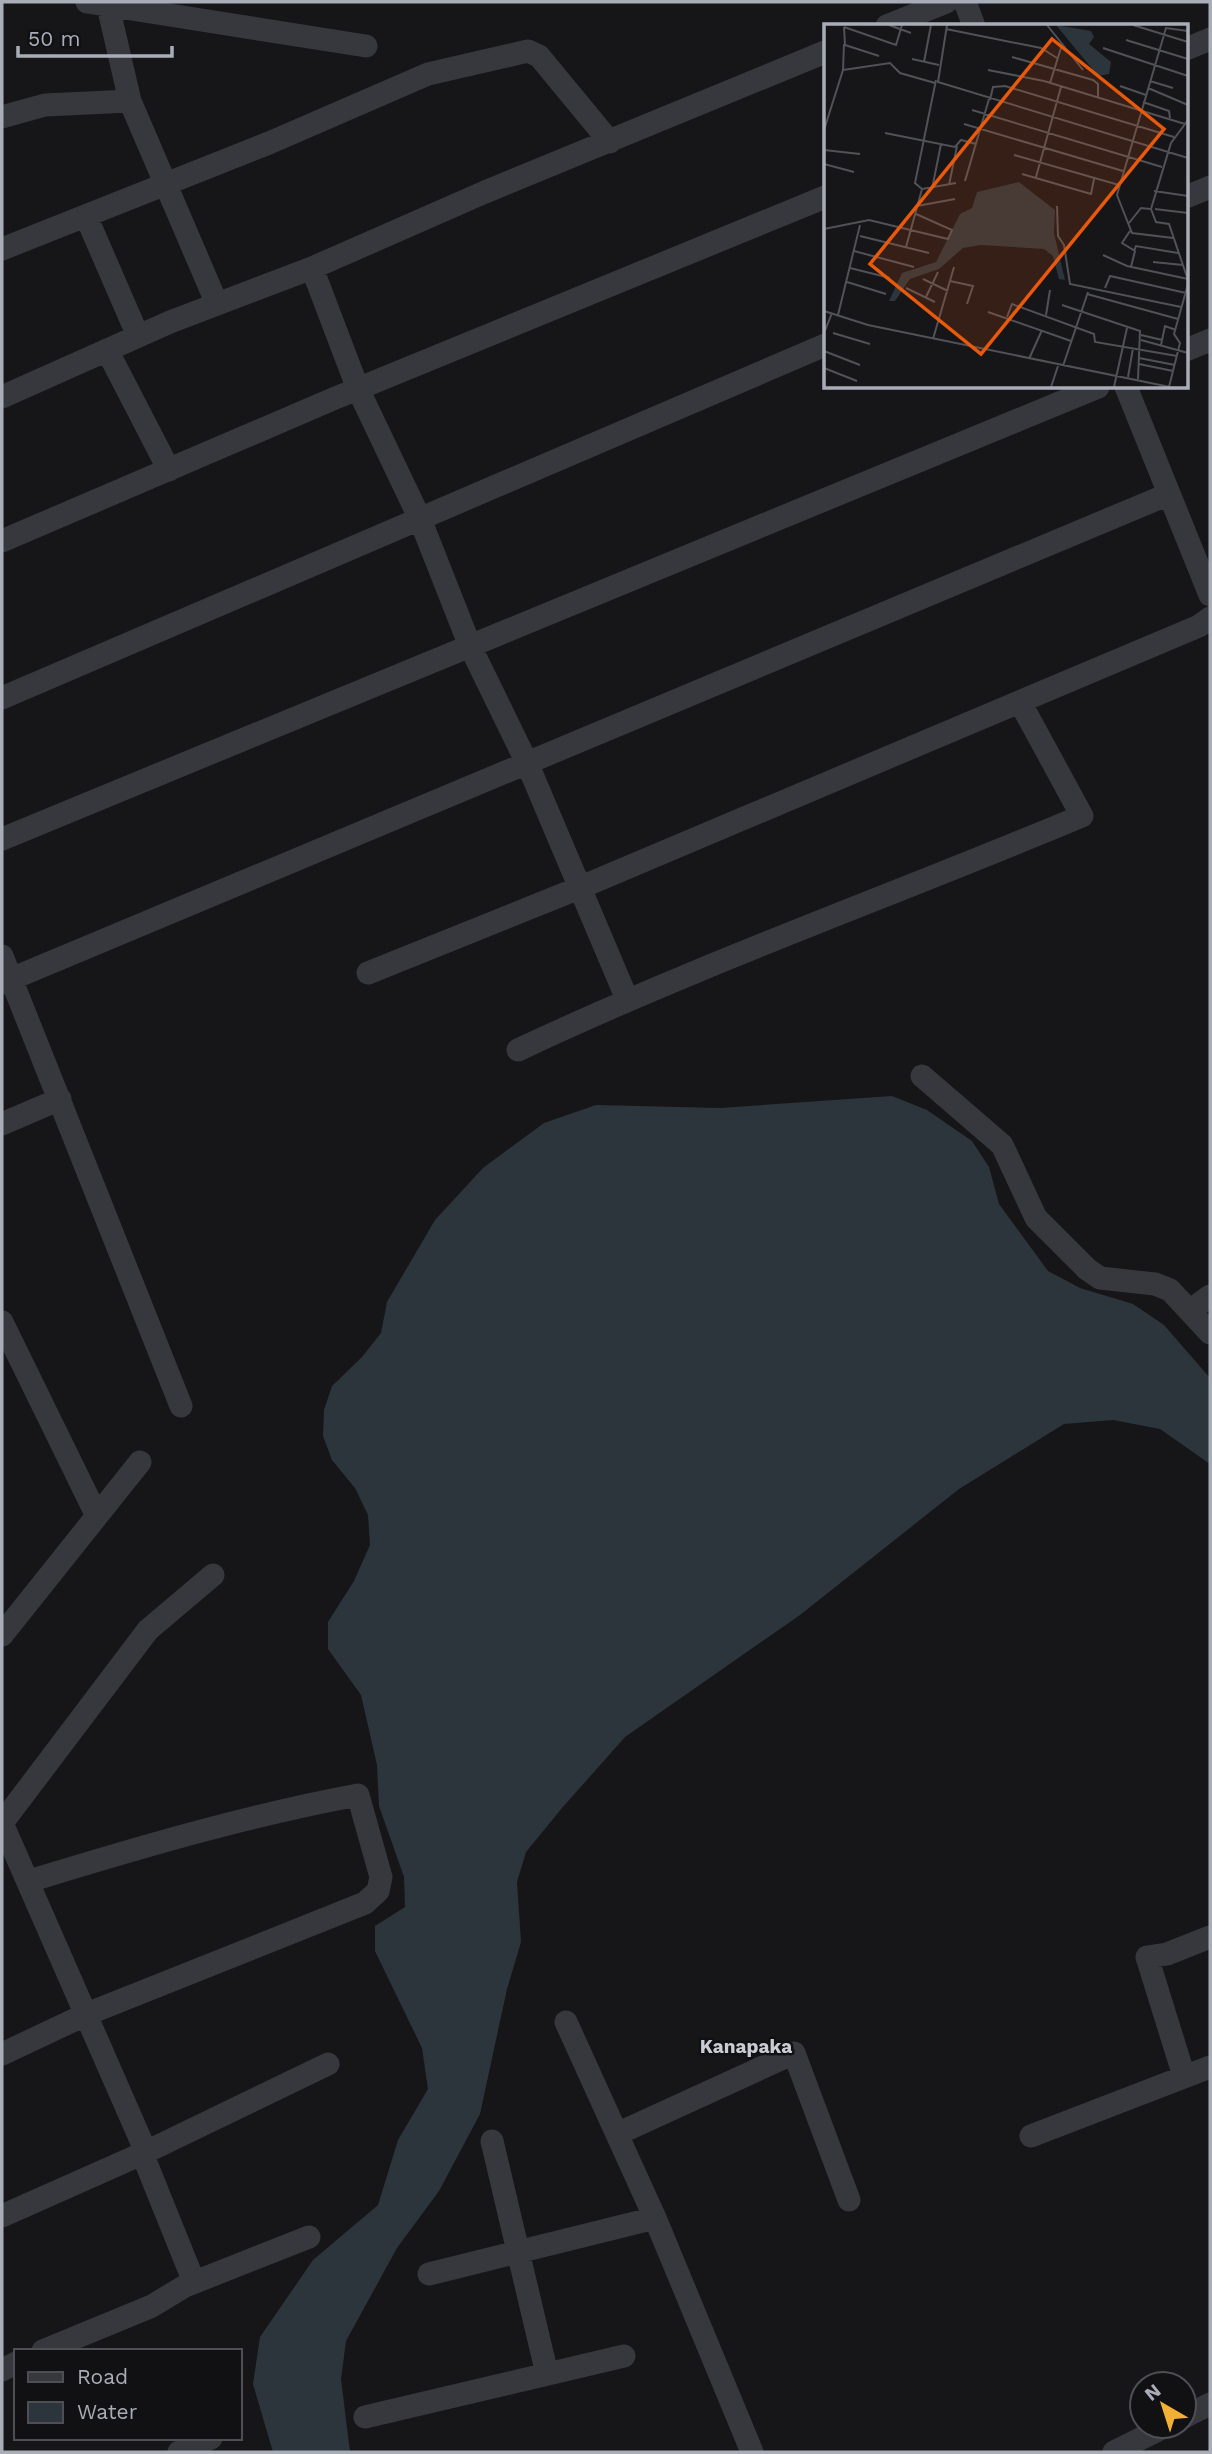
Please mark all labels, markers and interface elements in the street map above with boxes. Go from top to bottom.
scale bar [18,14,172,58]
inset map [824,24,1188,388]
text: 50 m [28,26,80,51]
district label: Kanapaka [700,2035,792,2058]
legend [14,2349,242,2440]
text: Road [77,2364,128,2389]
north arrow [1128,2370,1198,2440]
text: N [1140,2379,1165,2406]
text: Water [77,2399,138,2424]

